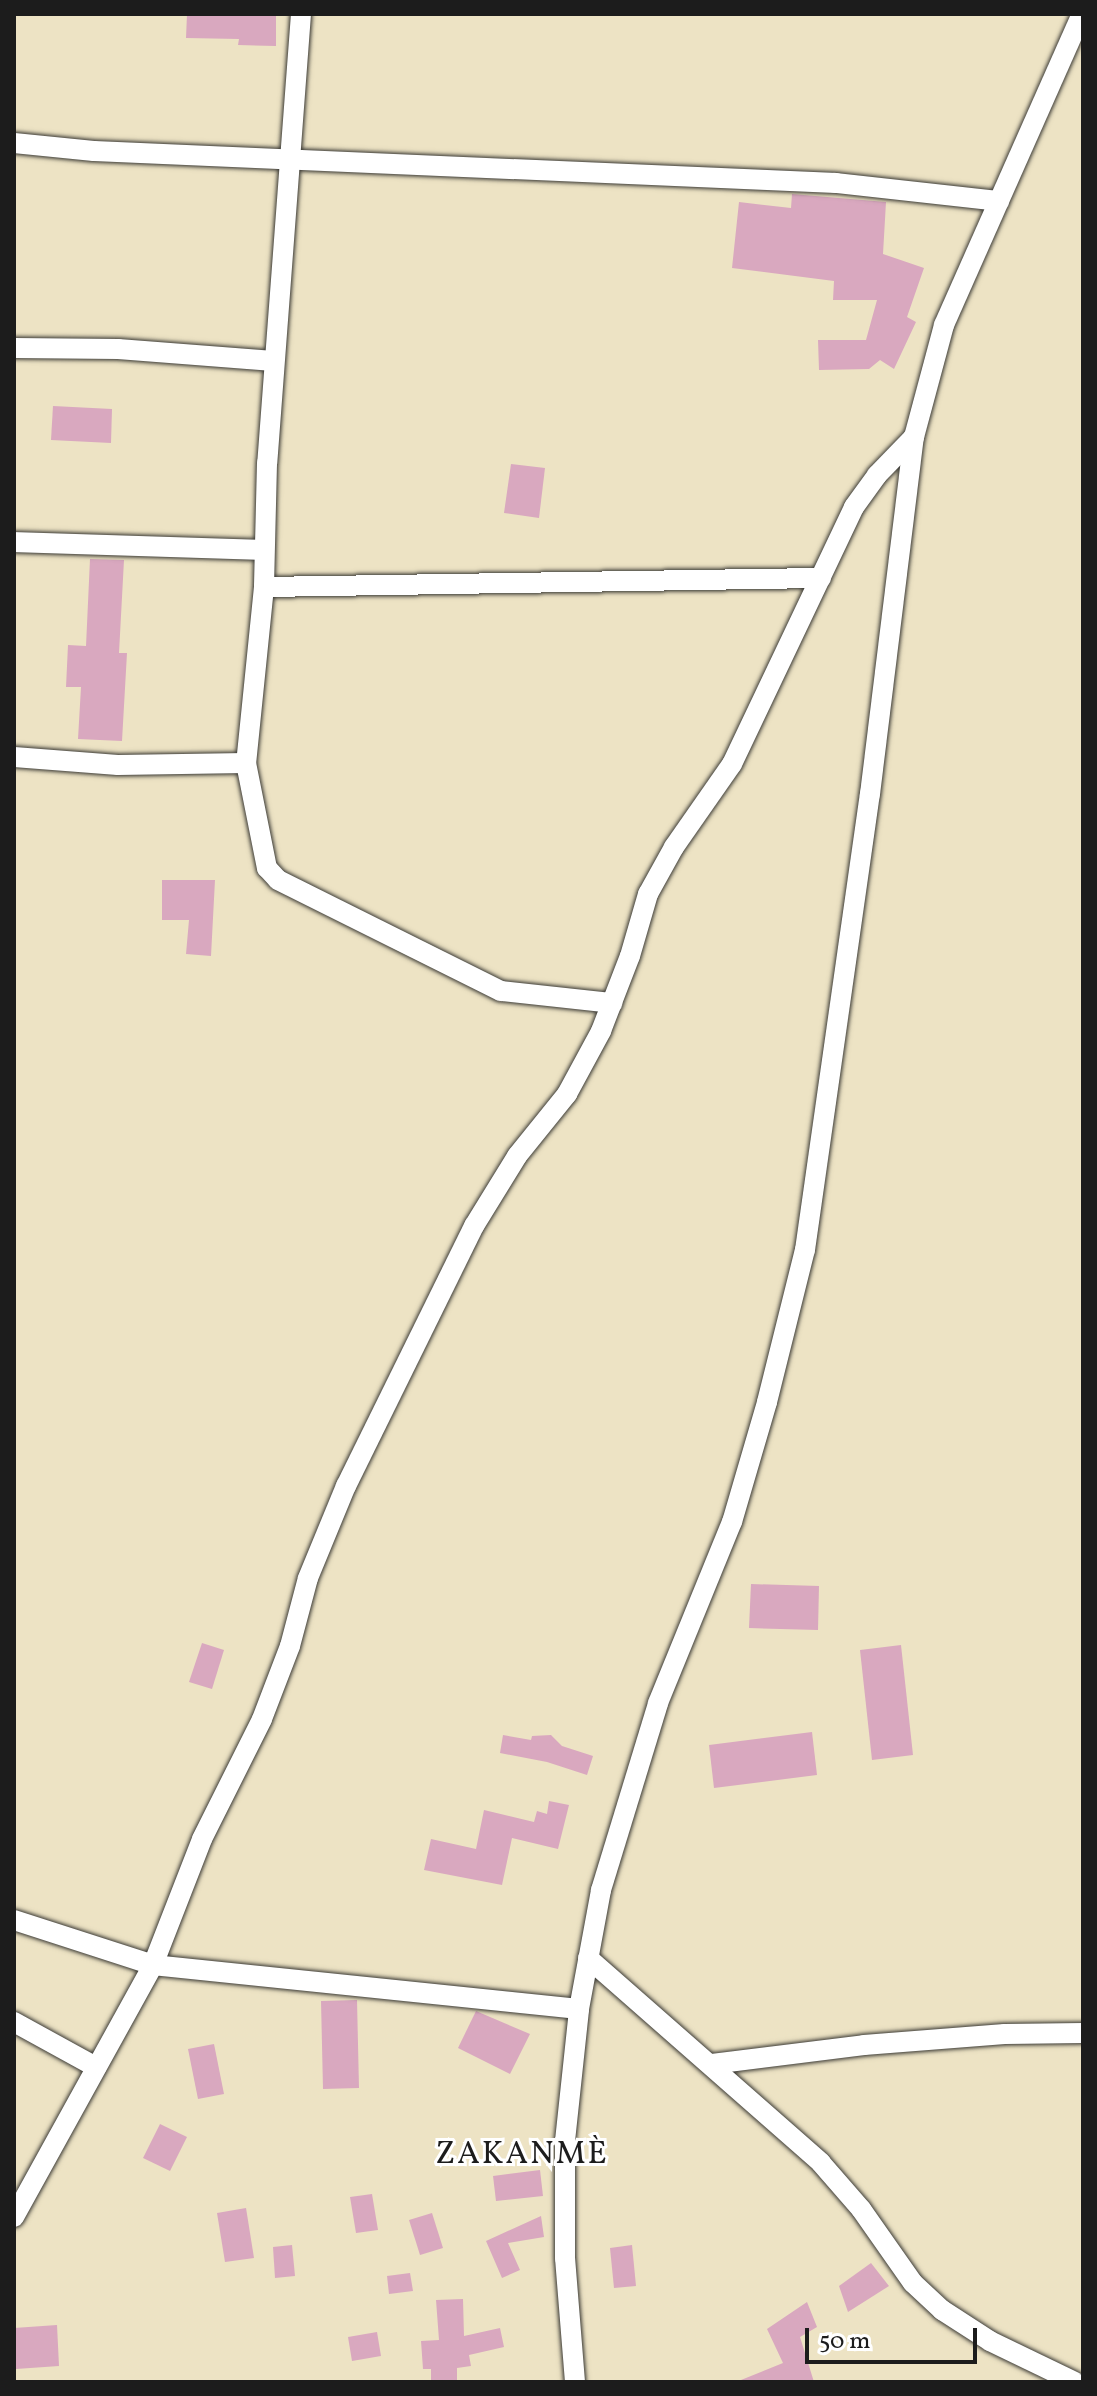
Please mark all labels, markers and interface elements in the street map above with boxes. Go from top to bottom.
district label: ZAKANMÈ [435,2136,609,2174]
scale bar [809,2312,981,2362]
text: 50 m [819,2325,871,2359]

